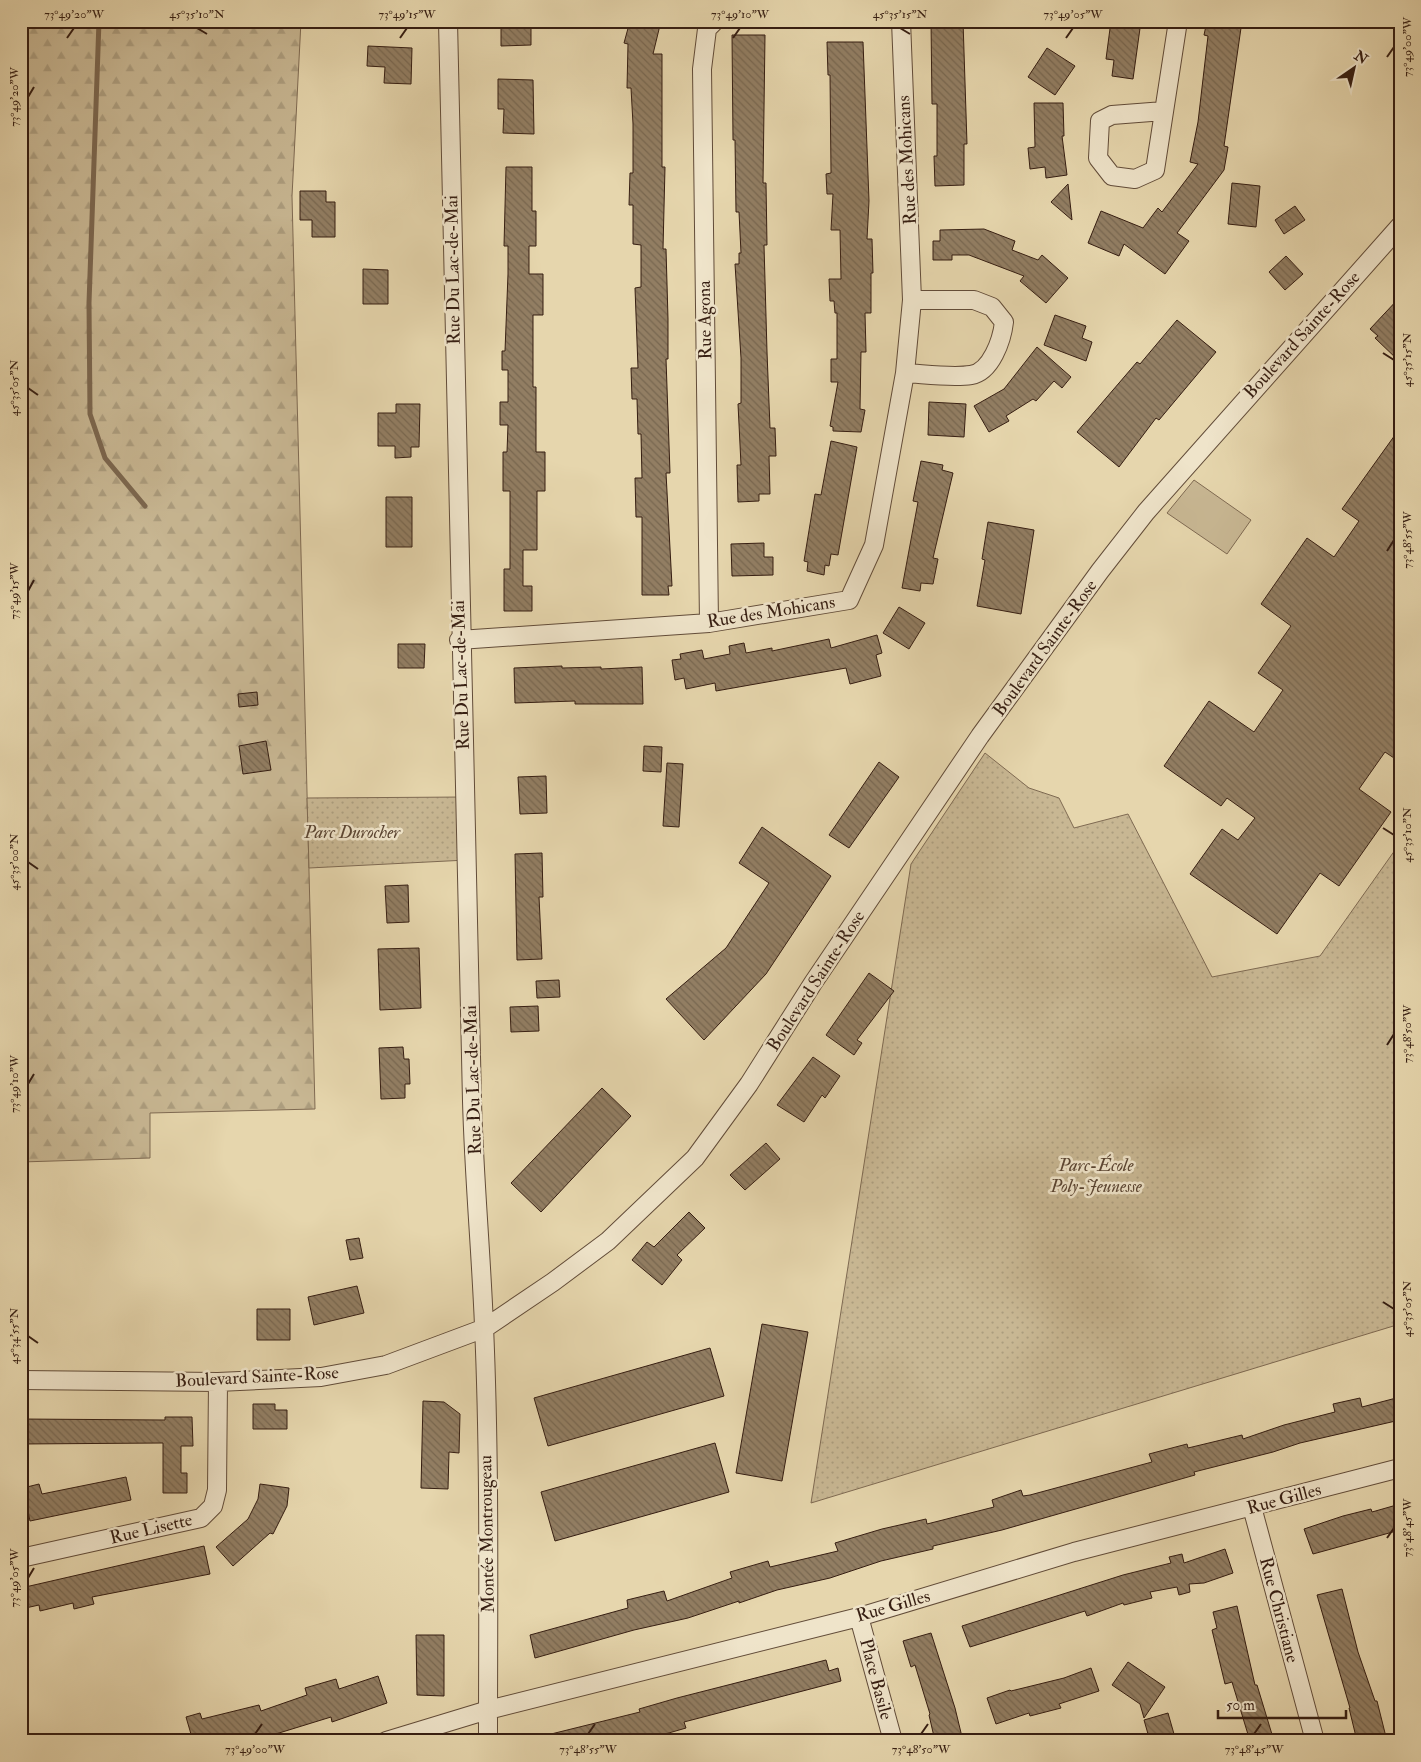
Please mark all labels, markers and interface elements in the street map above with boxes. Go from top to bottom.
text: 73°49'20"W [44,7,105,22]
text: 45°35'10"N [169,7,225,22]
text: 73°49'15"W [378,7,436,22]
text: 73°49'10"W [711,7,770,22]
text: 45°35'15"N [873,7,927,22]
text: 73°49'05"W [1044,7,1103,22]
text: 73°49'00"W [1400,16,1415,77]
north arrow [1328,42,1378,92]
text: N [1350,47,1371,68]
text: 73°49'20"W [7,66,22,127]
street label: Rue des Mohicans [892,95,922,225]
street label: Rue Du Lac-de-Mai [440,195,466,345]
street label: Boulevard Sainte-Rose [1239,266,1366,403]
street label: Rue Agona [693,280,717,360]
text: 45°35'15"N [1400,333,1415,387]
text: 45°35'05"N [7,360,22,416]
text: 73°48'55"W [1400,510,1415,569]
text: 73°49'15"W [7,562,22,620]
street label: Boulevard Sainte-Rose [988,575,1103,721]
street label: Rue des Mohicans [705,591,837,633]
street label: Rue Du Lac-de-Mai [447,599,475,750]
text: 45°35'10"N [1400,807,1415,863]
park label: Parc Durocher [303,821,401,844]
text: 45°35'00"N [7,833,22,891]
street label: Boulevard Sainte-Rose [762,906,870,1056]
street label: Rue Du Lac-de-Mai [459,1004,487,1155]
text: 73°48'50"W [1400,1004,1415,1063]
text: 73°49'10"W [7,1054,22,1113]
park label: Parc-École Poly-Jeunesse [1049,1154,1143,1198]
text: 45°35'05"N [1400,1281,1415,1337]
text: 45°34'55"N [7,1307,22,1364]
street label: Boulevard Sainte-Rose [175,1361,340,1393]
street label: Montée Montrougeau [474,1455,500,1613]
street label: Rue Gilles [1244,1478,1324,1520]
text: 73°48'45"W [1400,1498,1415,1557]
street label: Rue Lisette [107,1508,195,1550]
text: 73°49'05"W [7,1548,22,1607]
street label: Rue Christiane [1254,1555,1304,1666]
street label: Rue Gilles [853,1584,933,1628]
street label: Place Basile [854,1636,898,1723]
scale bar [1218,1687,1346,1719]
text: 50 m [1226,1696,1255,1715]
text: 73°49'00"W [225,1742,286,1757]
text: 73°48'55"W [559,1742,618,1757]
text: 73°48'50"W [892,1742,951,1757]
text: 73°48'45"W [1225,1742,1284,1757]

